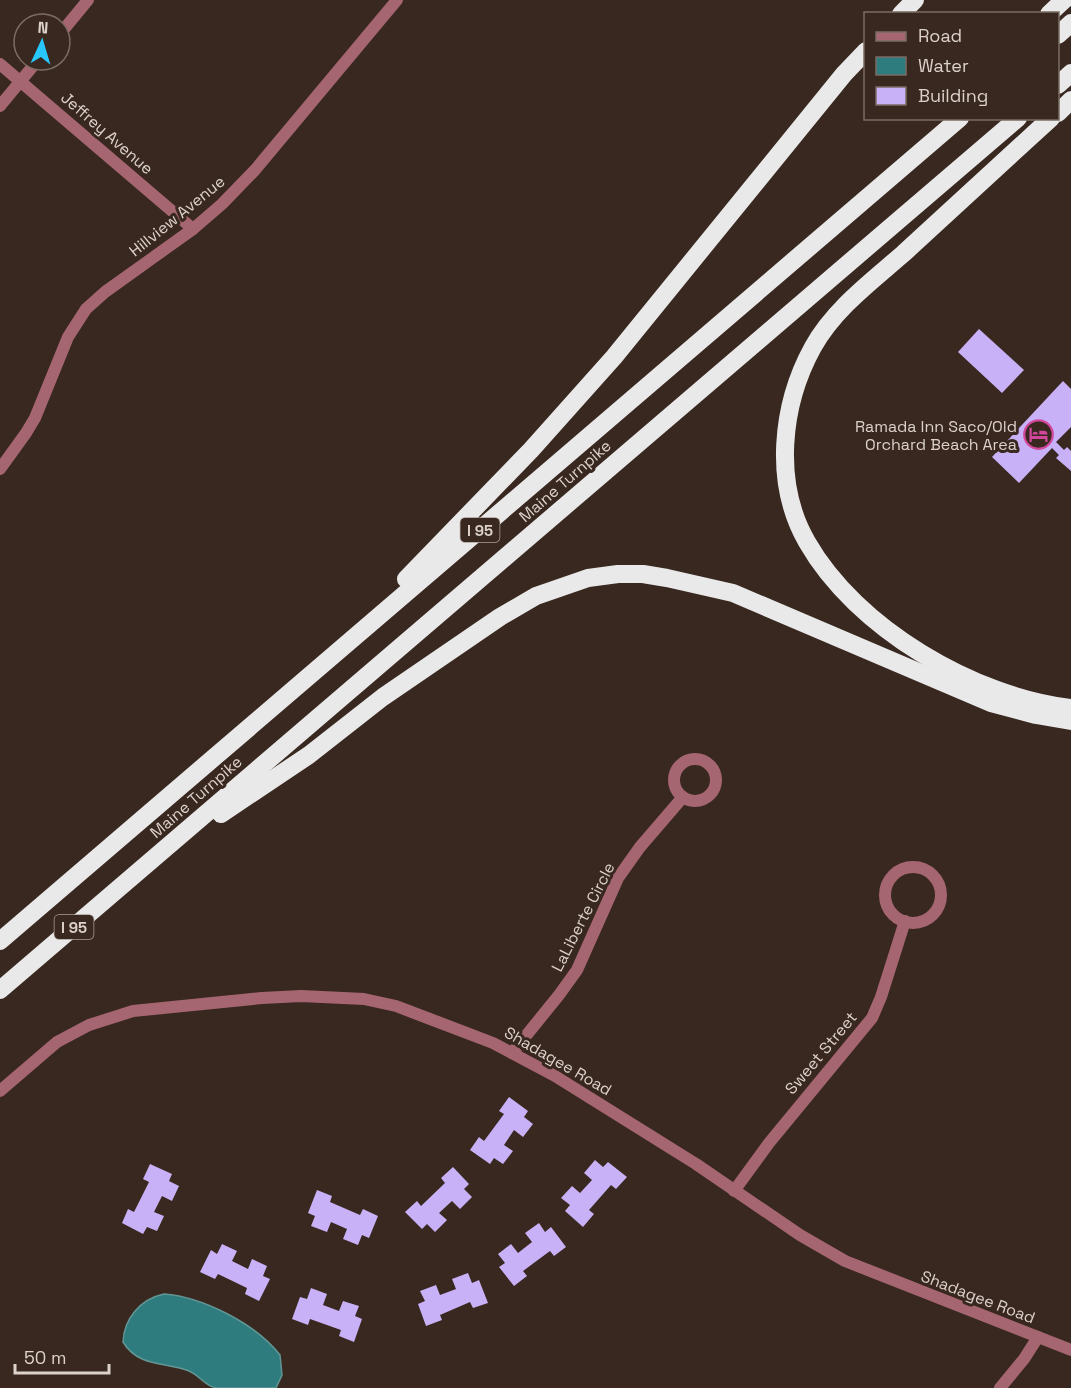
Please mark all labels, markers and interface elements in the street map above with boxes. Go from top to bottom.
north arrow [12,12,72,72]
legend [864,12,1059,120]
text: N [37,17,49,38]
text: Road [918,24,962,47]
text: Water [918,54,969,77]
text: Building [918,84,988,107]
street label: Jeffrey Avenue [56,87,158,179]
street label: Hillview Avenue [125,171,229,261]
place label: Ramada Inn Saco/Old Orchard Beach Area [855,416,1017,455]
hotel icon: Ramada Inn Saco/Old Orchard Beach Area [1022,419,1054,451]
street label: Maine Turnpike [514,435,616,527]
road number: I 95 [460,518,500,542]
street label: Maine Turnpike [145,751,247,843]
street label: LaLiberte Circle [546,859,620,975]
road number: I 95 [54,915,94,939]
street label: Sweet Street [780,1007,862,1099]
street label: Shadagee Road [501,1022,615,1100]
street label: Shadagee Road [918,1266,1038,1328]
scale bar [15,1337,110,1375]
text: 50 m [24,1346,66,1369]

